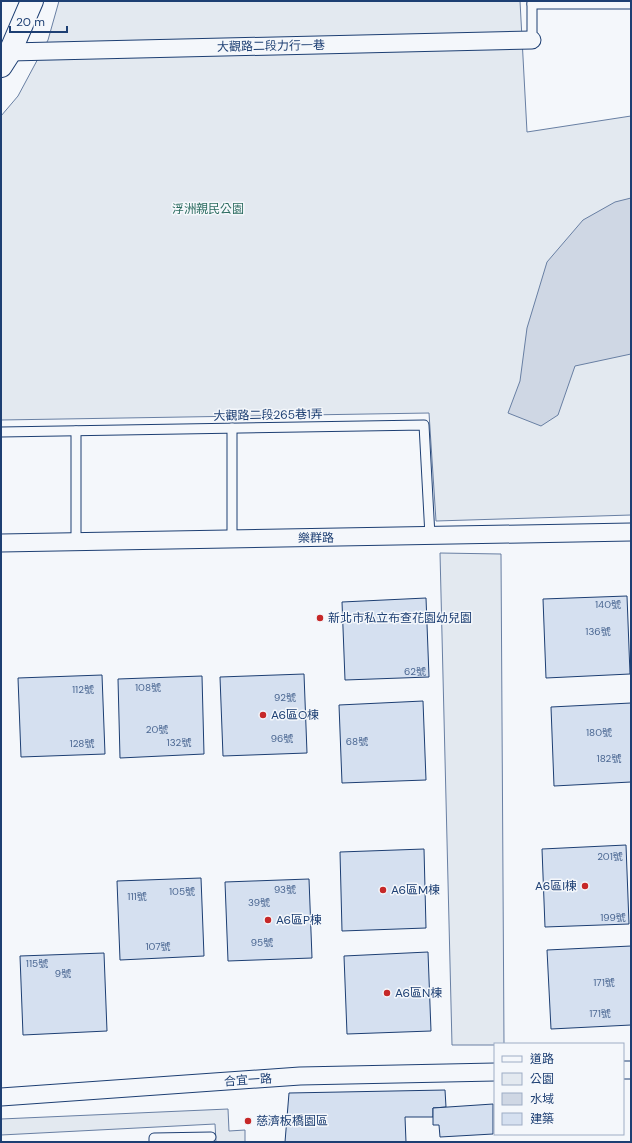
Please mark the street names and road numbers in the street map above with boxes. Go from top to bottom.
street label: 大觀路二段力行一巷 [217,37,325,55]
street label: 大觀路二段265巷1弄 [213,406,323,424]
street label: 樂群路 [298,530,334,546]
street label: 合宜一路 [223,1070,273,1090]

